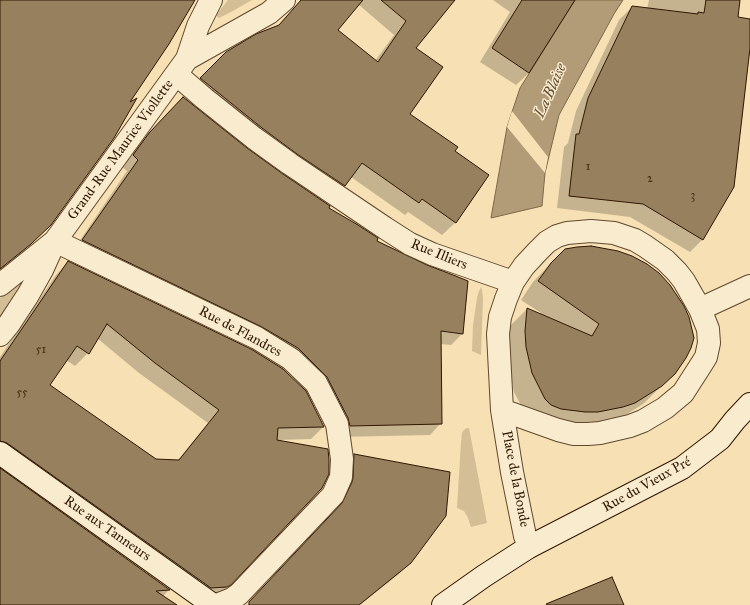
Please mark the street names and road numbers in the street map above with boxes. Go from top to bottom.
street label: Grand-Rue Maurice Viollette [65,77,177,223]
street label: Rue Illiers [408,236,470,274]
street label: Rue de Flandres [196,303,284,361]
street label: Place de la Bonde [497,429,533,529]
street label: Rue du Vieux Pré [600,454,694,516]
street label: Rue aux Tanneurs [60,493,154,565]

